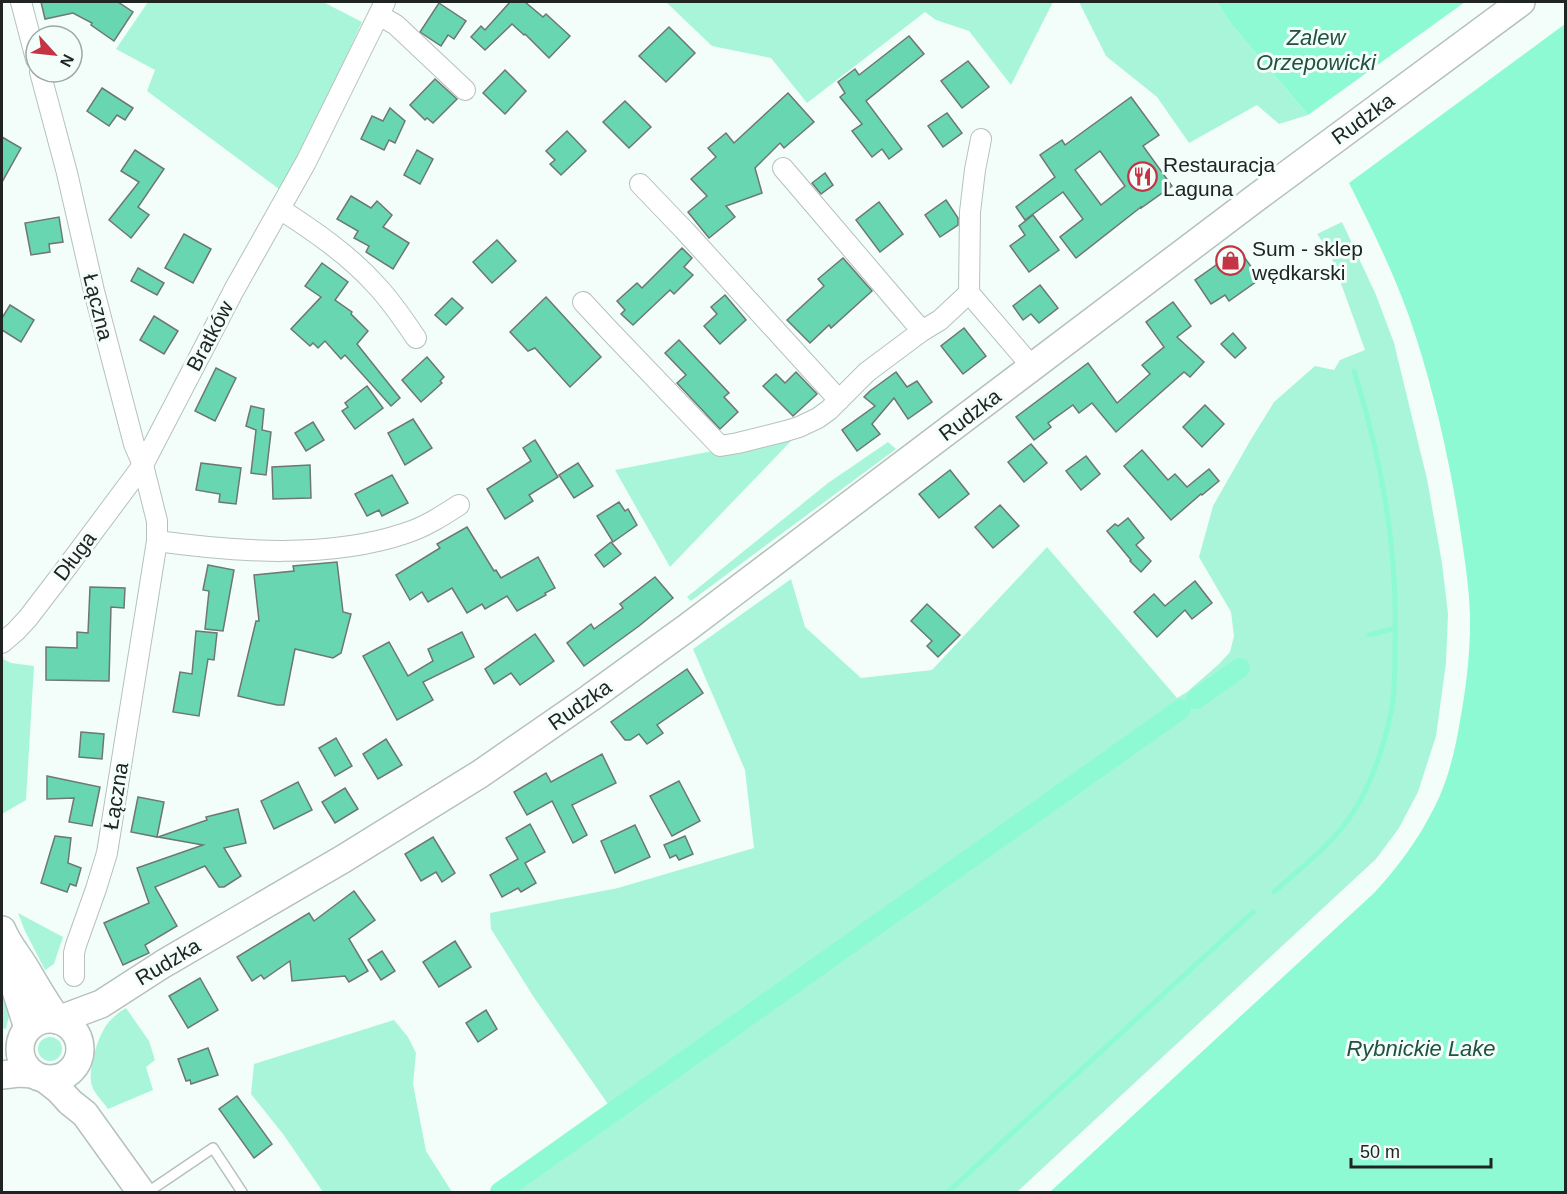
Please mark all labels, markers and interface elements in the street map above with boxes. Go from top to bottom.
north arrow [24,24,84,84]
water label: Zalew Orzepowicki [1256,25,1377,75]
text: N [57,52,77,70]
street label: Rudzka [1327,88,1399,149]
place label: Restauracja Laguna [1163,153,1275,200]
restaurant icon: Restauracja Laguna [1126,161,1158,193]
place label: Sum - sklep wędkarski [1251,237,1363,284]
shop icon: Sum - sklep wędkarski [1215,245,1247,277]
street label: Łączna [79,271,118,343]
street label: Bratków [182,296,238,375]
street label: Rudzka [934,384,1005,445]
street label: Długa [49,527,100,585]
street label: Rudzka [544,675,616,734]
street label: Łączna [99,760,132,831]
street label: Rudzka [131,933,204,990]
water label: Rybnickie Lake [1346,1036,1496,1061]
scale bar [1351,1131,1490,1169]
text: 50 m [1360,1142,1400,1162]

